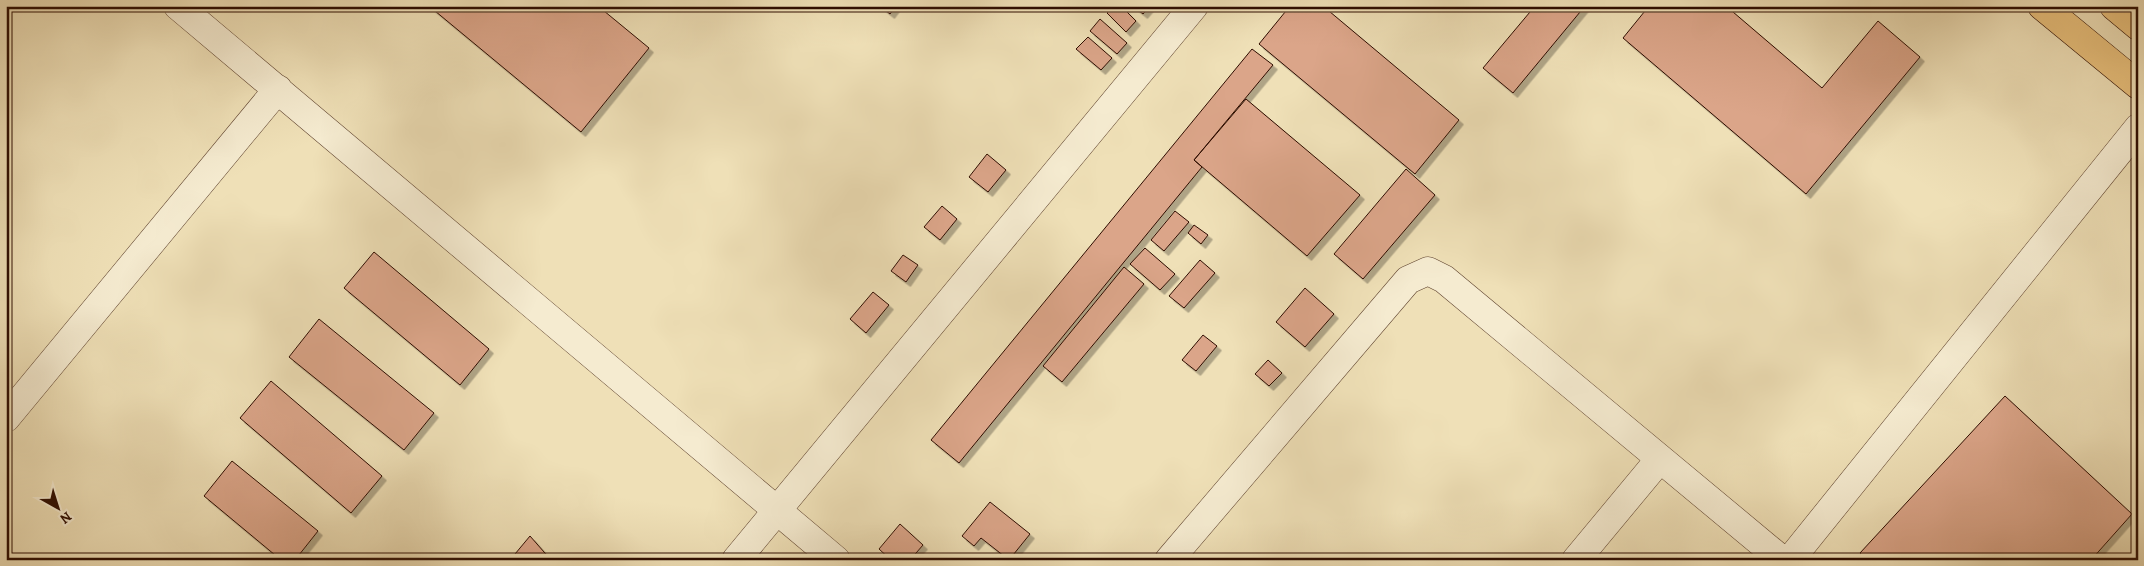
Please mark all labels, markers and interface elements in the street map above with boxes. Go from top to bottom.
north arrow [32,484,82,534]
text: N [56,507,76,528]

